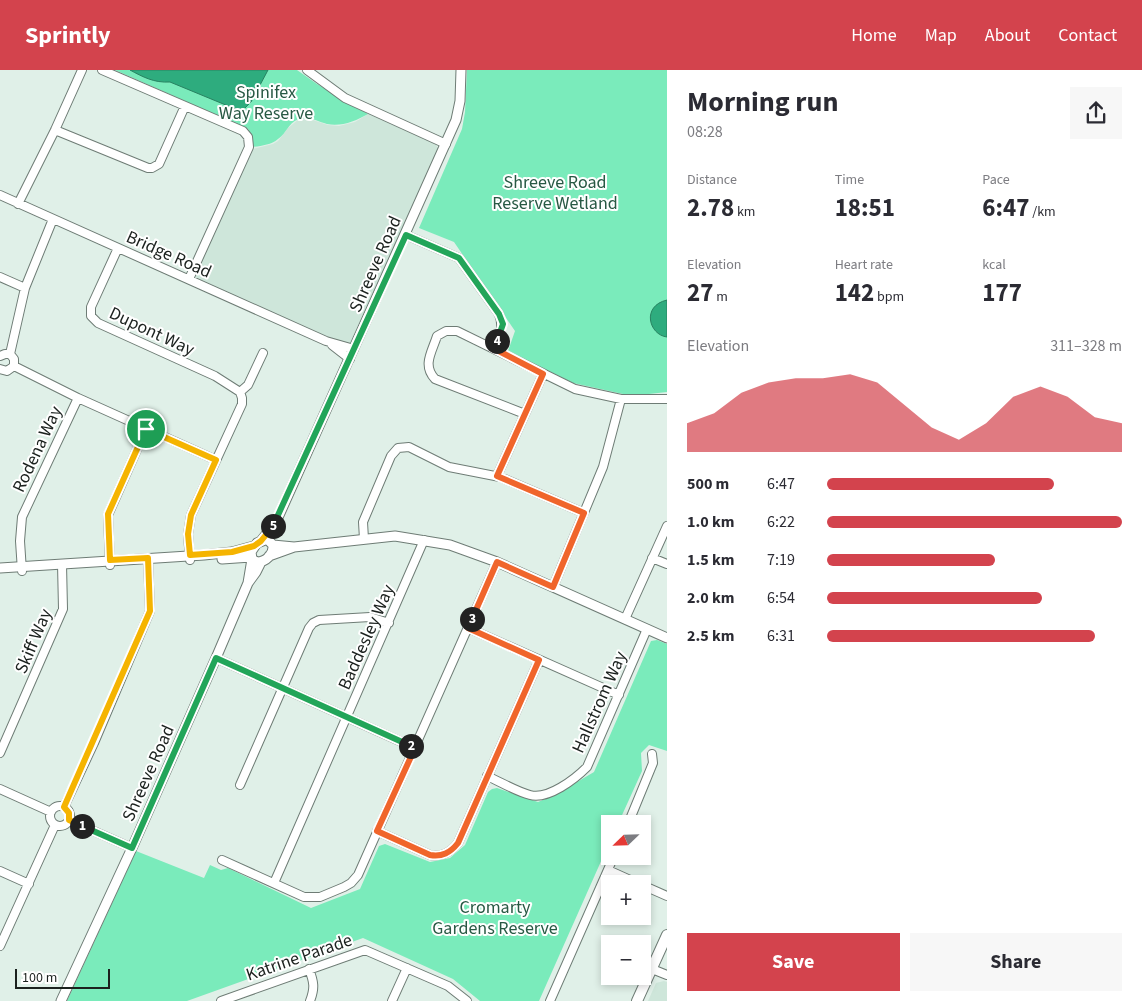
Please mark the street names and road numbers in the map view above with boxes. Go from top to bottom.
street label: Shreeve Road [343,212,408,316]
street label: Bridge Road [122,224,216,284]
street label: Dupont Way [105,301,199,362]
street label: Rodena Way [7,401,69,496]
street label: Baddesley Way [332,580,401,694]
street label: Skiff Way [9,604,59,678]
street label: Hallstrom Way [566,647,633,757]
street label: Shreeve Road [116,721,181,825]
street label: Katrine Parade [243,928,356,987]

